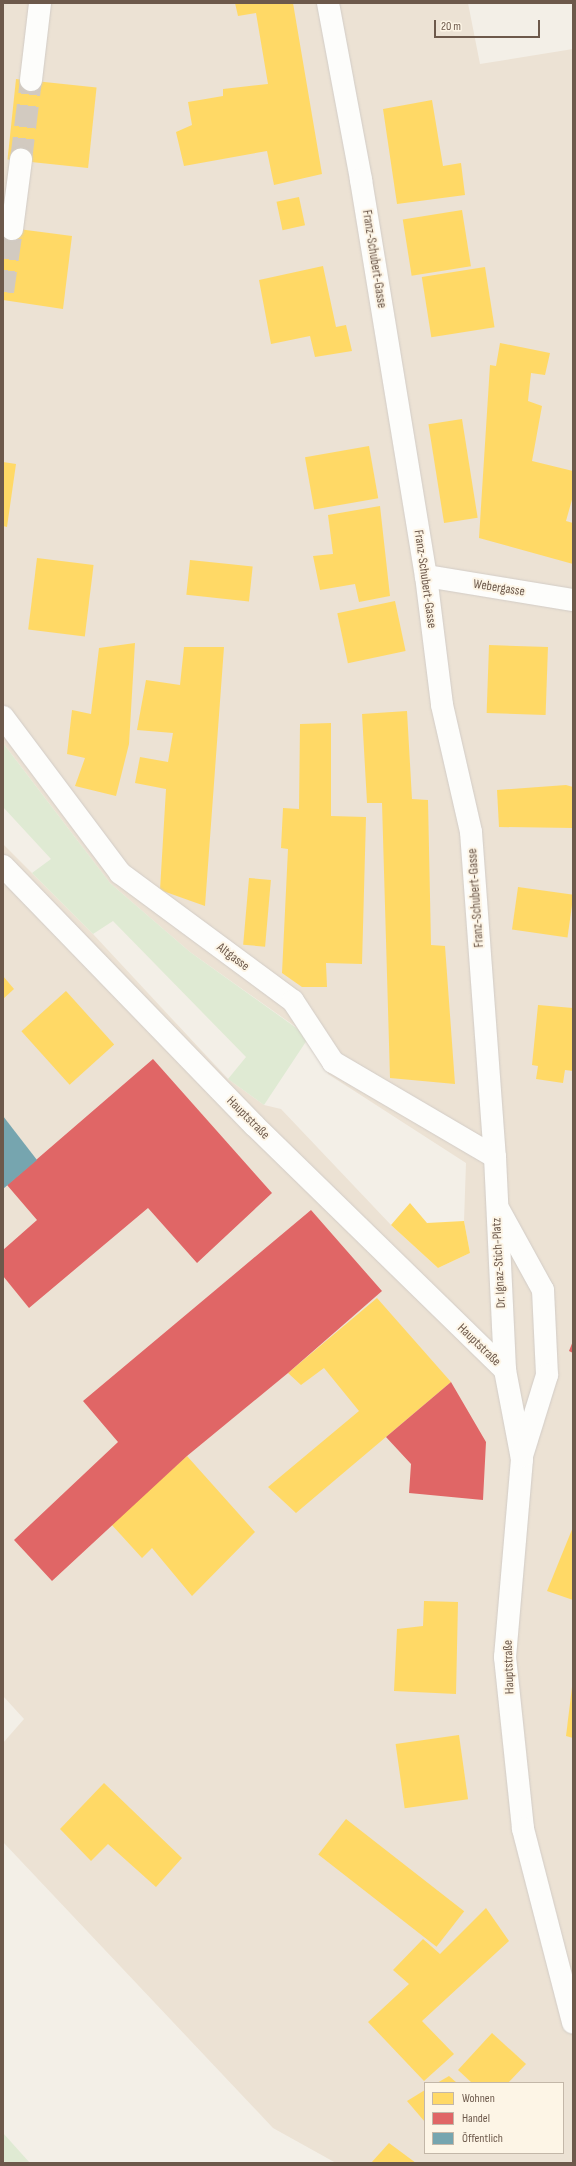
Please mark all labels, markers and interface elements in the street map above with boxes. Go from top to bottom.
scale bar [436,12,542,38]
text: 20 m [441,19,461,34]
street label: Franz-Schubert-Gasse [359,209,389,309]
street label: Franz-Schubert-Gasse [410,529,440,629]
street label: Webergasse [472,576,526,600]
street label: Franz-Schubert-Gasse [465,848,487,948]
street label: Altgasse [214,940,252,974]
street label: Hauptstraße [223,1093,273,1143]
street label: Dr. Ignaz-Stich-Platz [489,1217,509,1309]
street label: Hauptstraße [454,1321,504,1369]
street label: Hauptstraße [500,1640,518,1694]
legend [424,2082,564,2154]
text: Wohnen [462,2091,495,2106]
text: Handel [462,2111,490,2126]
text: Öffentlich [462,2131,503,2146]

